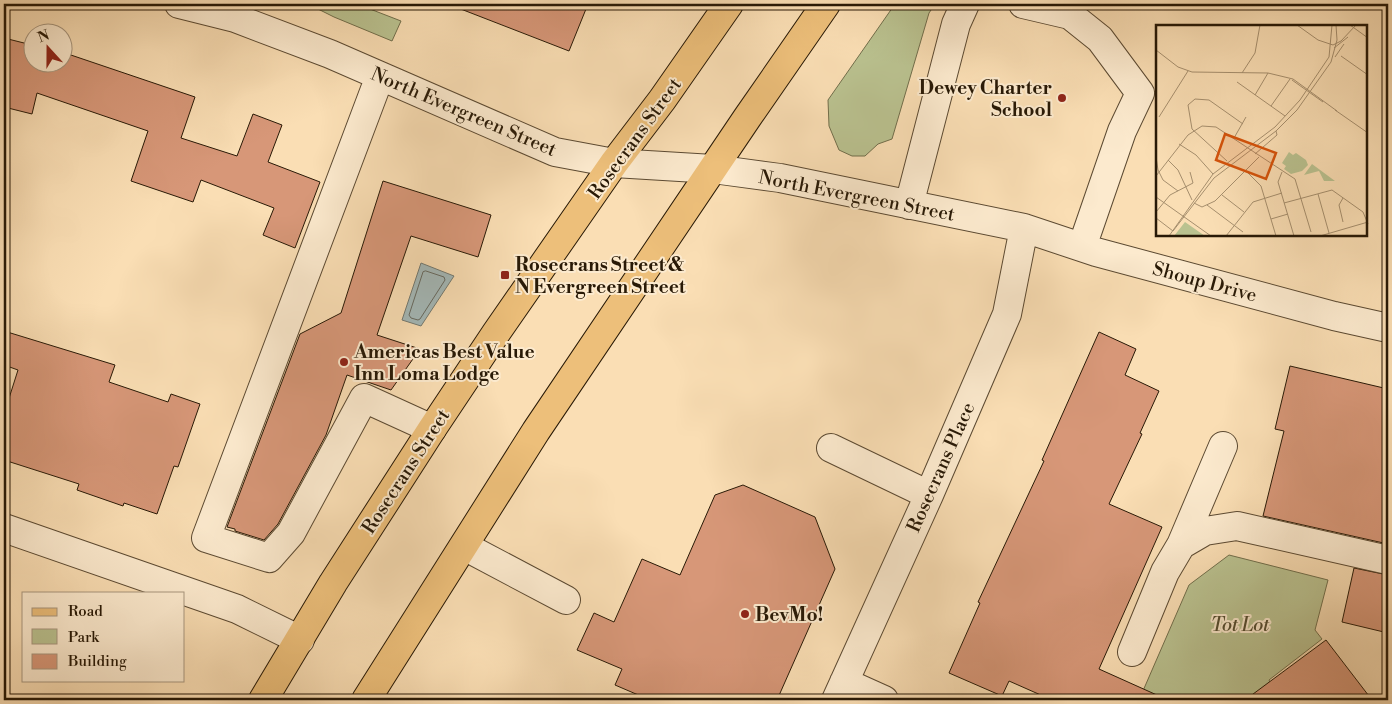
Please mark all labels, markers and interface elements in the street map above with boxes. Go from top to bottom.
north arrow [22,22,72,72]
inset map [1156,25,1367,236]
text: N [35,26,52,47]
street label: North Evergreen Street [367,62,560,162]
street label: Rosecrans Street [583,73,687,204]
place label: Dewey Charter School [919,76,1052,122]
marker: Dewey Charter School [1056,92,1068,104]
street label: North Evergreen Street [757,165,957,227]
place label: Rosecrans Street & N Evergreen Street [515,253,686,299]
street label: Shoup Drive [1150,257,1260,307]
marker: Rosecrans Street & N Evergreen Street [499,269,511,281]
place label: Americas Best Value Inn Loma Lodge [353,340,535,386]
marker: Americas Best Value Inn Loma Lodge [338,356,350,368]
street label: Rosecrans Place [901,399,980,536]
street label: Rosecrans Street [357,404,455,538]
legend [22,592,185,682]
text: Road [68,602,103,621]
place label: BevMo! [755,603,823,627]
marker: BevMo! [739,608,751,620]
park label: Tot Lot [1211,613,1270,637]
text: Park [68,628,100,647]
text: Building [67,652,127,671]

